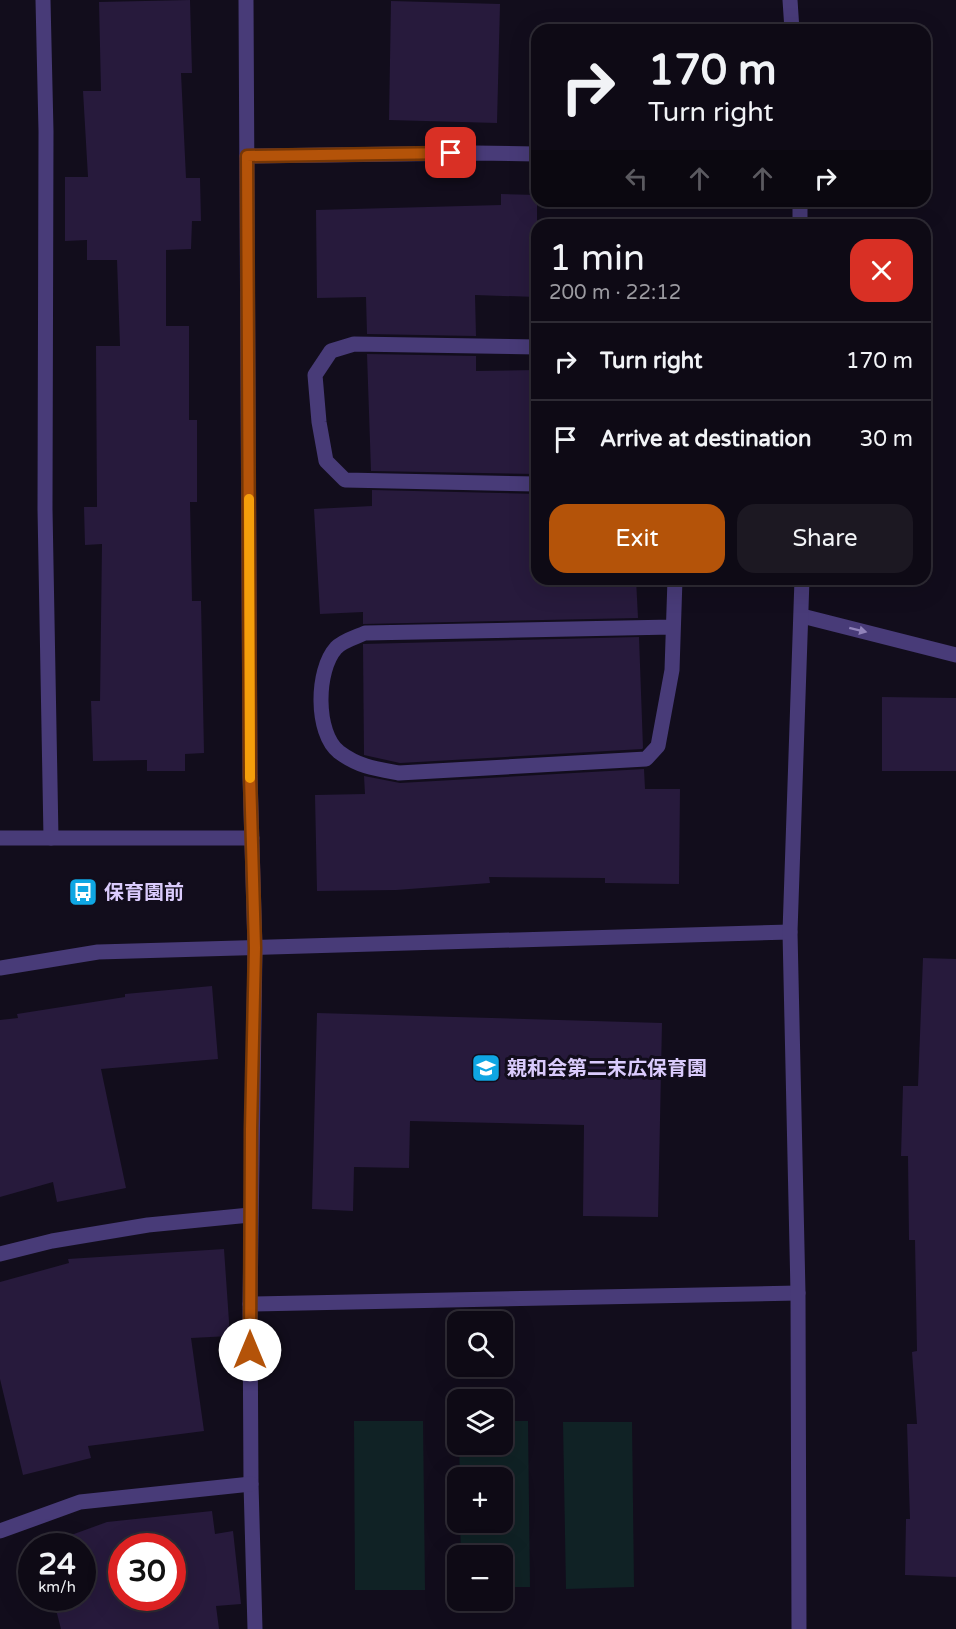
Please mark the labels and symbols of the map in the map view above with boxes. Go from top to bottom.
pin [425,127,476,178]
one-way arrow [850,626,868,635]
bus stop icon: 保育園前 [67,876,99,908]
place label: 保育園前 [104,881,184,905]
school or university icon: 親和会第二末広保育園 [470,1052,502,1084]
place label: 親和会第二末広保育園 [507,1057,707,1081]
position arrow [218,1318,282,1382]
speed limit sign: 30 [108,1533,186,1611]

